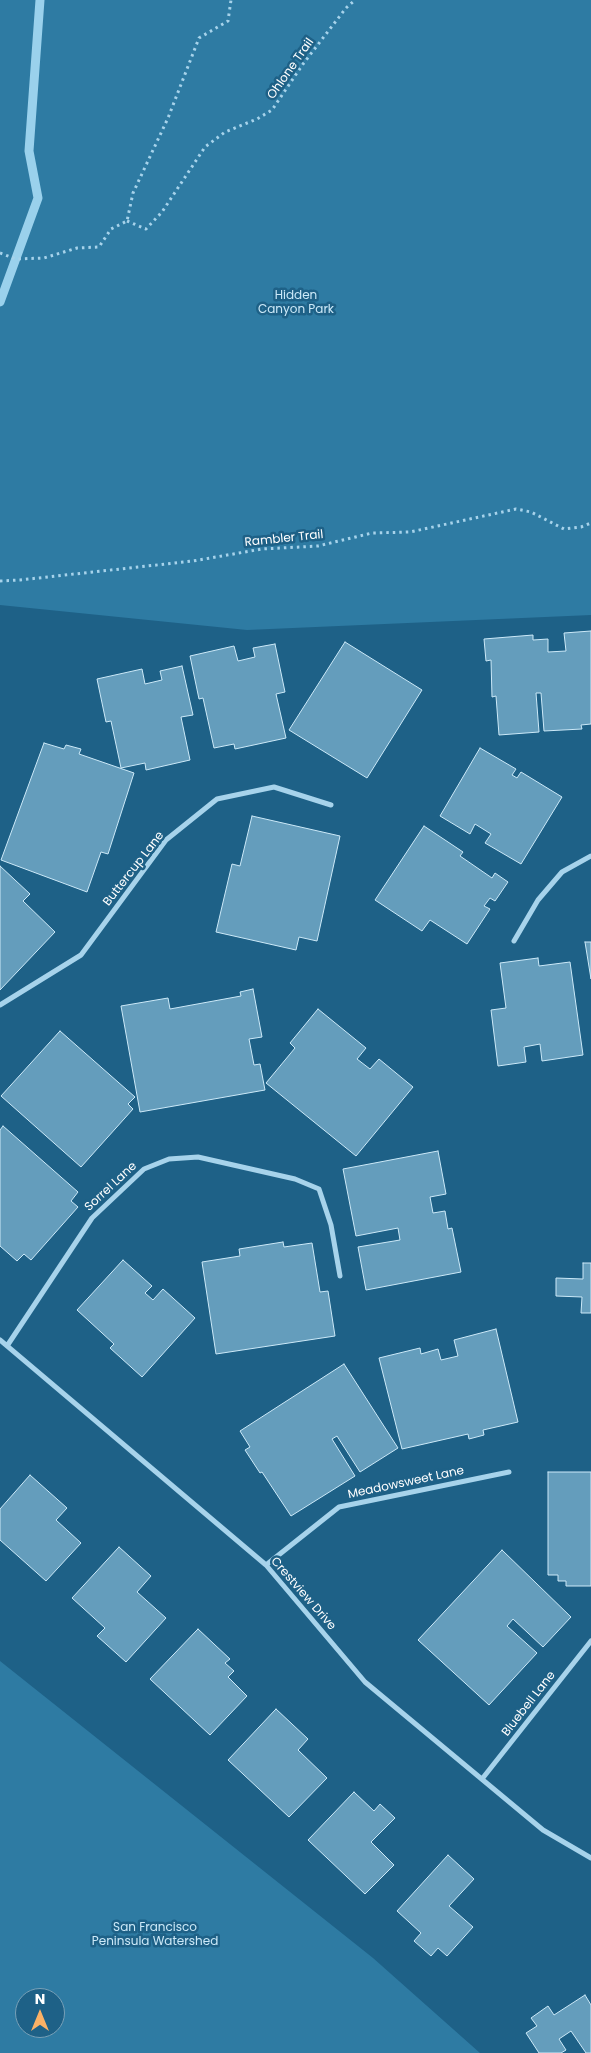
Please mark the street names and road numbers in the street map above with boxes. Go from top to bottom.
street label: Ohlone Trail [265,36,317,102]
street label: Rambler Trail [244,528,324,550]
street label: Buttercup Lane [101,829,167,909]
street label: Sorrel Lane [82,1159,140,1215]
street label: Meadowsweet Lane [347,1464,465,1502]
street label: Crestview Drive [267,1555,339,1633]
street label: Bluebell Lane [499,1669,559,1739]

